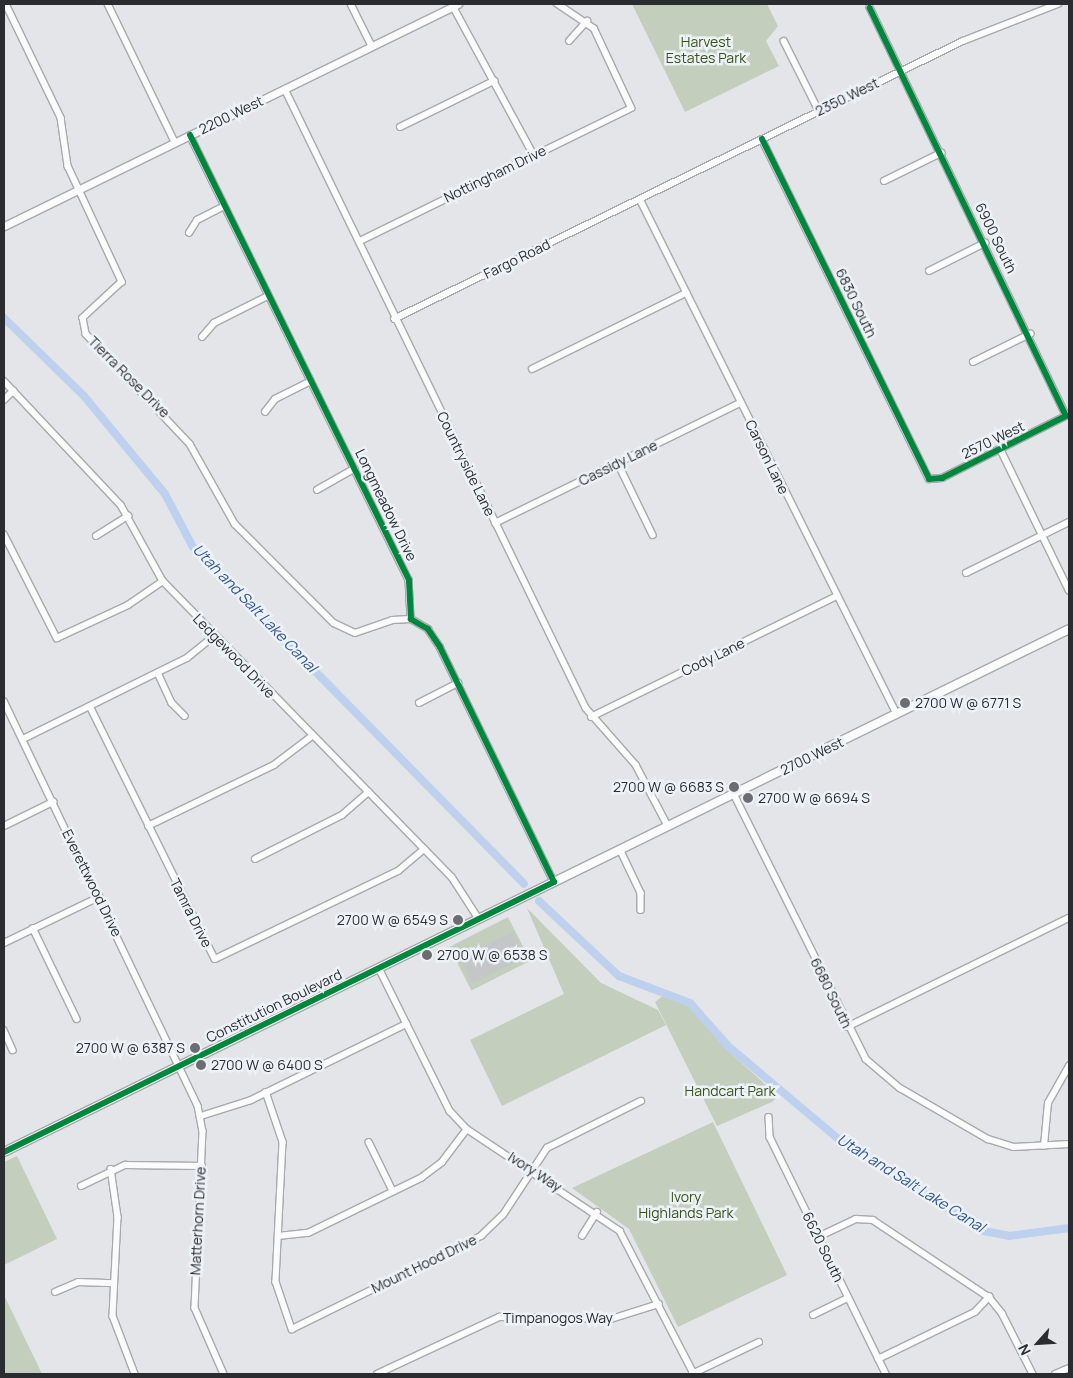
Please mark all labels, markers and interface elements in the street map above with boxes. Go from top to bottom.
park label: Harvest Estates Park [666,34,746,66]
street label: 2350 West [813,74,881,120]
street label: 2200 West [196,92,266,138]
street label: Nottingham Drive [441,142,549,206]
street label: 6900 South [972,200,1020,276]
street label: Fargo Road [481,236,553,282]
street label: 6830 South [832,266,880,340]
street label: Tierra Rose Drive [85,333,173,421]
street label: Countryside Lane [433,409,499,519]
street label: Carson Lane [742,417,792,497]
street label: 2570 West [959,418,1027,462]
street label: Cassidy Lane [576,437,660,489]
street label: Longmeadow Drive [352,446,420,564]
water label: Utah and Salt Lake Canal [189,540,321,676]
street label: Ledgewood Drive [190,610,278,702]
street label: Cody Lane [679,635,747,679]
place label: 2700 W @ 6771 S [915,695,1021,711]
marker: 2700 W @ 6771 S [899,697,911,709]
street label: 2700 West [778,733,846,779]
place label: 2700 W @ 6683 S [613,779,724,795]
marker: 2700 W @ 6683 S [728,781,740,793]
place label: 2700 W @ 6694 S [758,790,870,806]
marker: 2700 W @ 6694 S [742,792,754,804]
street label: Everettwood Drive [59,827,125,939]
street label: Tamra Drive [166,876,216,950]
place label: 2700 W @ 6549 S [337,912,448,928]
marker: 2700 W @ 6549 S [452,914,464,926]
place label: 2700 W @ 6538 S [437,947,547,963]
marker: 2700 W @ 6538 S [421,949,433,961]
street label: 6680 South [807,955,855,1031]
street label: Constitution Boulevard [203,966,345,1046]
place label: 2700 W @ 6387 S [76,1040,185,1056]
marker: 2700 W @ 6387 S [189,1042,201,1054]
place label: 2700 W @ 6400 S [211,1057,323,1073]
marker: 2700 W @ 6400 S [195,1059,207,1071]
park label: Handcart Park [685,1083,775,1099]
water label: Utah and Salt Lake Canal [834,1130,988,1236]
street label: Ivory Way [505,1148,565,1196]
street label: Matterhorn Drive [187,1166,209,1276]
park label: Ivory Highlands Park [638,1189,734,1222]
street label: 6620 South [799,1209,847,1285]
street label: Mount Hood Drive [369,1231,479,1297]
street label: Timpanogos Way [503,1310,613,1326]
north arrow [1013,1318,1063,1368]
text: N [1013,1341,1035,1358]

